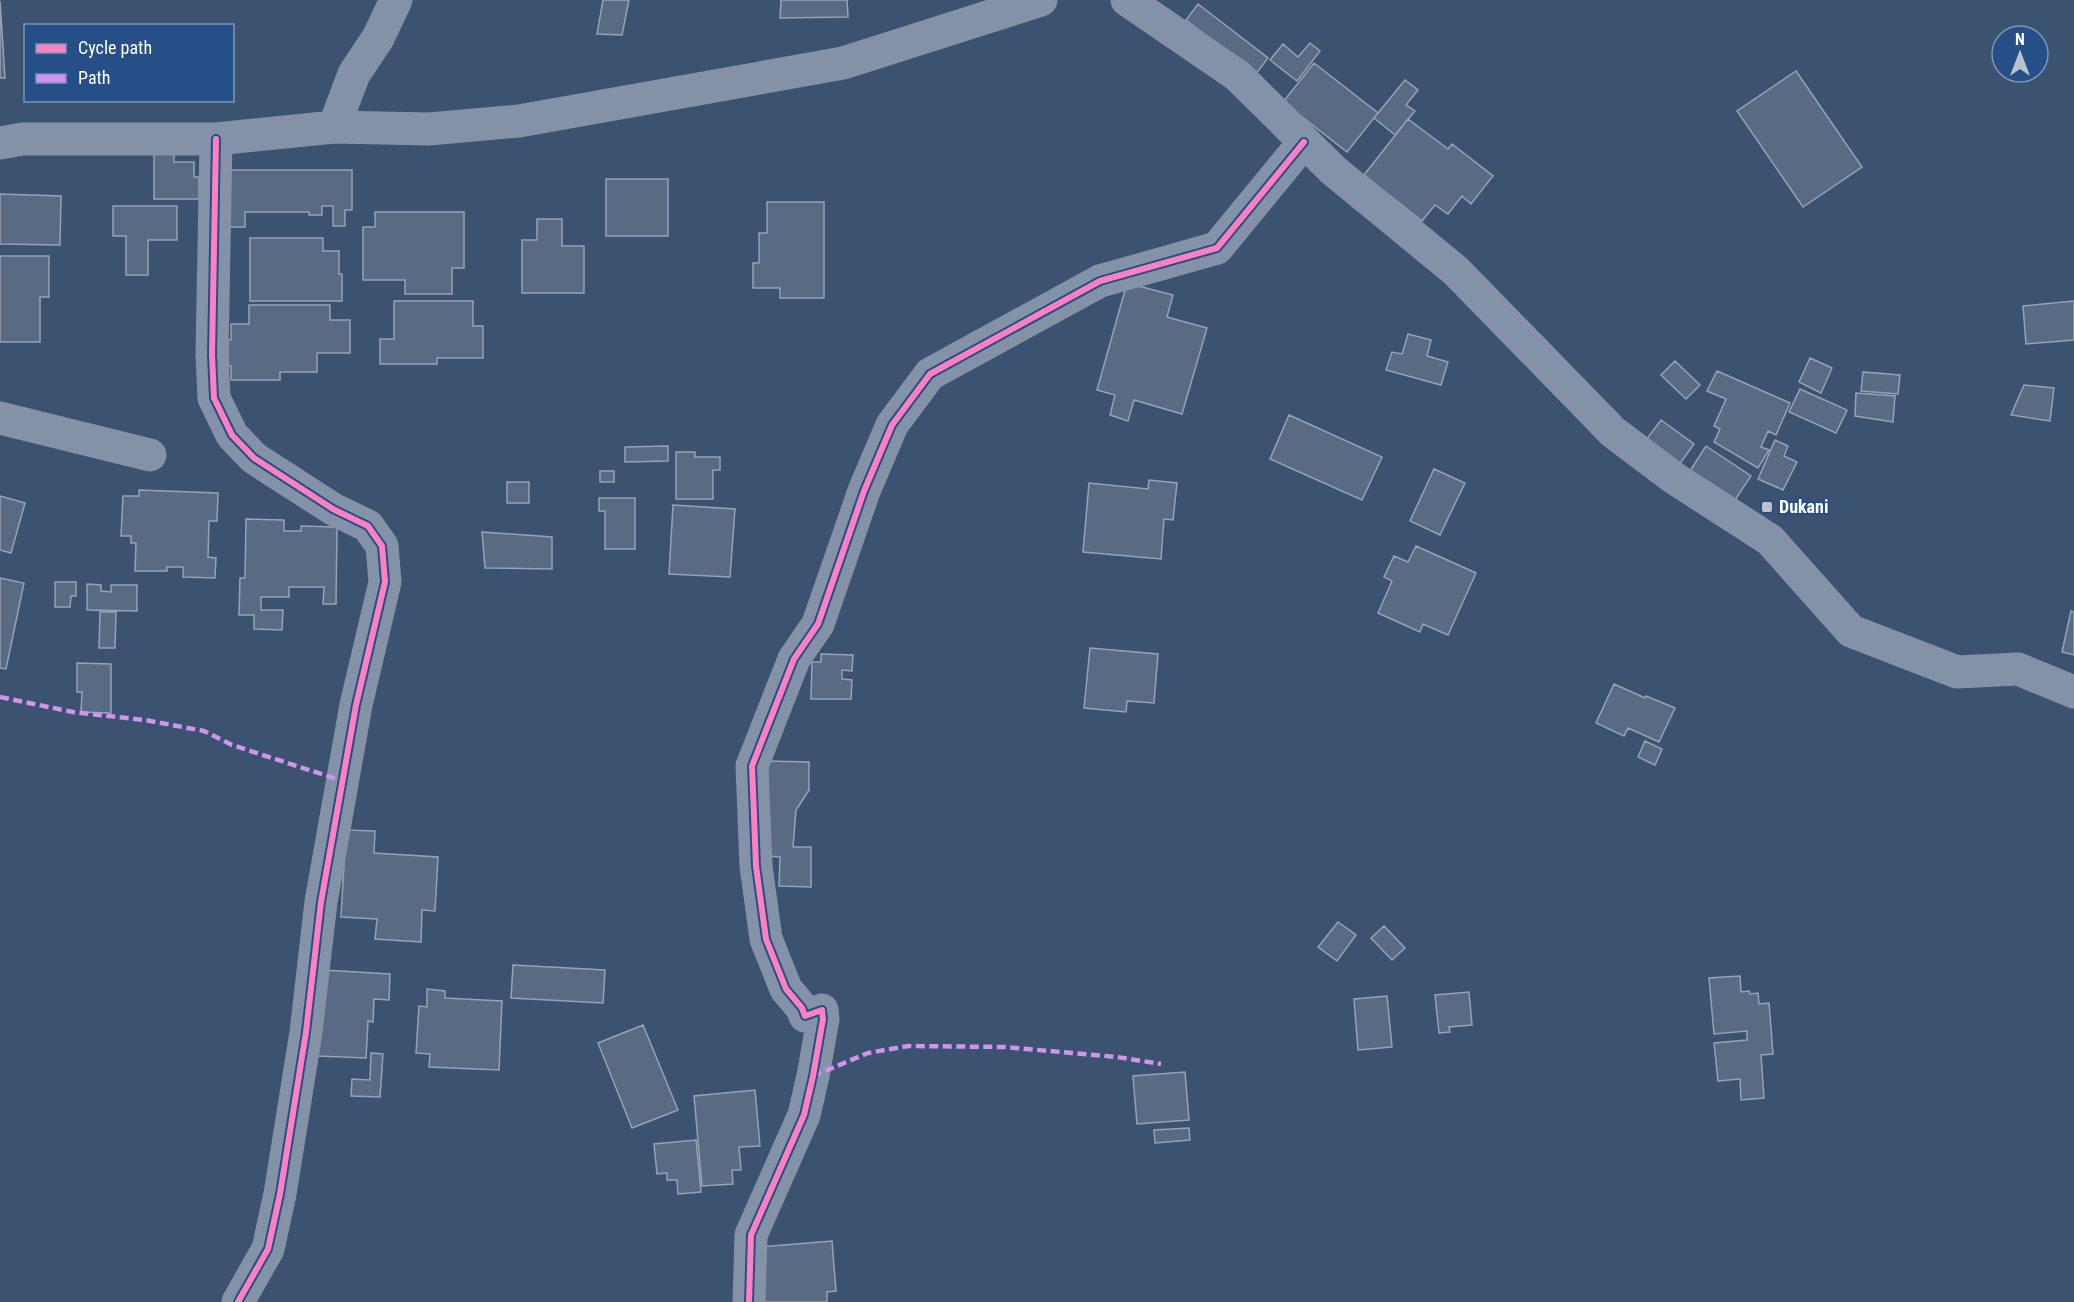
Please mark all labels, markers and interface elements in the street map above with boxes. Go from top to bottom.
legend [24,24,234,102]
north arrow [1990,24,2050,84]
text: N [2015,30,2025,49]
text: Cycle path [78,37,152,58]
text: Path [78,67,111,88]
place label: Dukani [1779,496,1829,517]
marker: Dukani [1760,500,1774,514]

